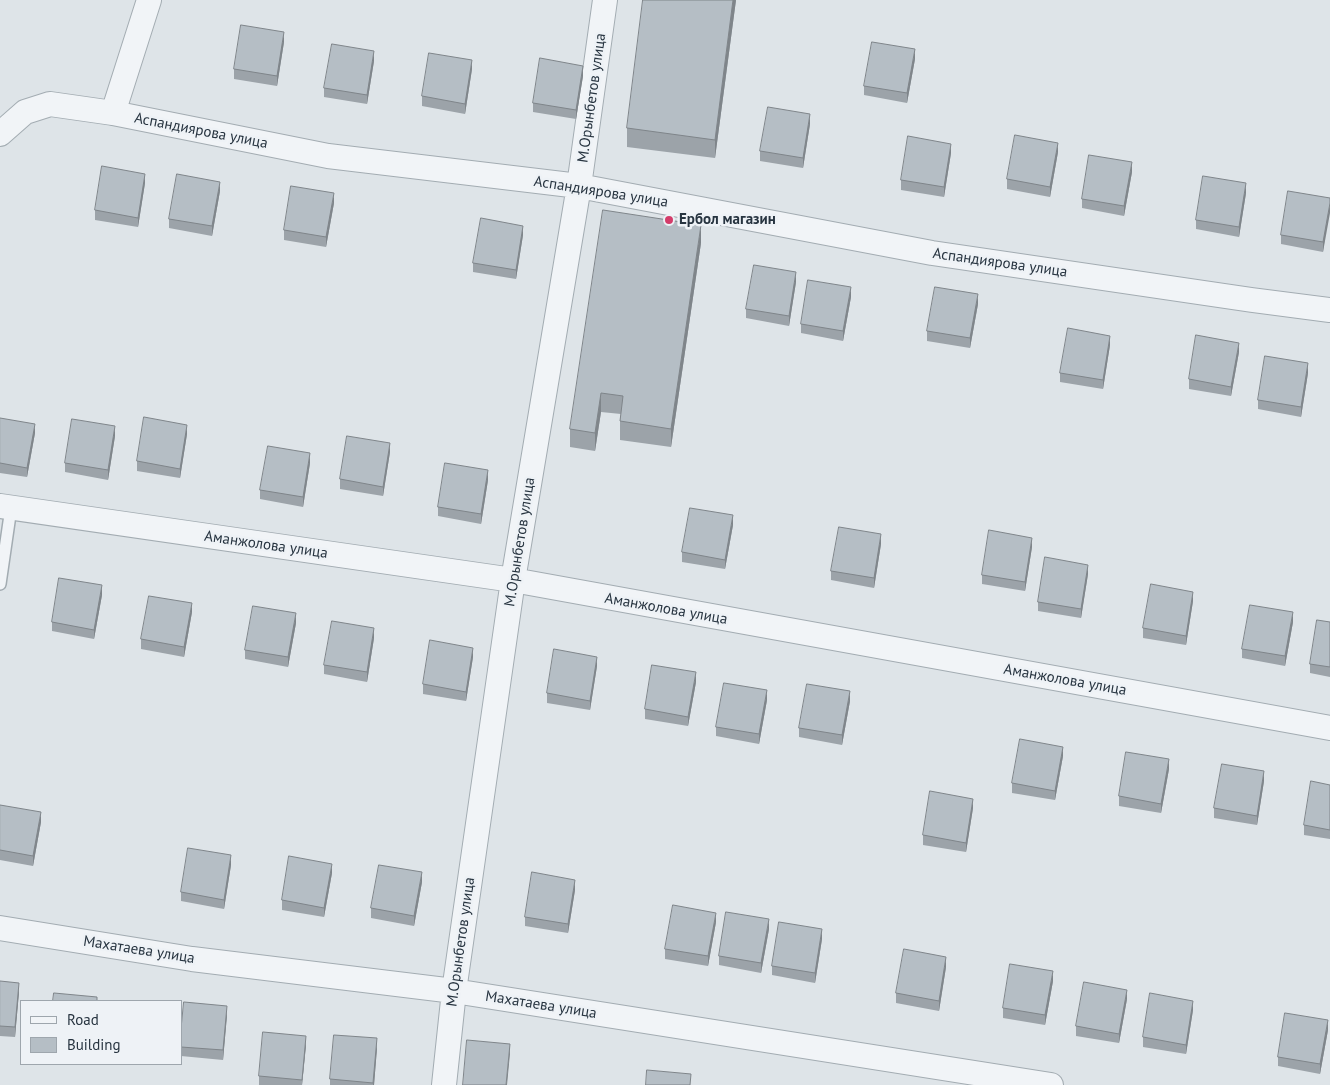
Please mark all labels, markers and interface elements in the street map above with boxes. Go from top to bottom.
street label: М.Орынбетов улица [574,32,610,164]
street label: Аспандиярова улица [133,109,269,153]
street label: Аспандиярова улица [533,173,669,211]
place label: Ербол магазин [679,211,776,229]
marker: Ербол магазин [663,214,675,226]
street label: Аспандиярова улица [932,245,1068,281]
street label: М.Орынбетов улица [501,476,539,608]
street label: Аманжолова улица [203,527,329,563]
street label: Аманжолова улица [603,589,729,629]
street label: Аманжолова улица [1002,660,1128,700]
street label: М.Орынбетов улица [443,876,479,1008]
street label: Махатаева улица [82,932,196,968]
street label: Махатаева улица [484,987,598,1023]
legend [20,1000,182,1065]
text: Road [67,1010,99,1029]
text: Building [67,1035,121,1054]

